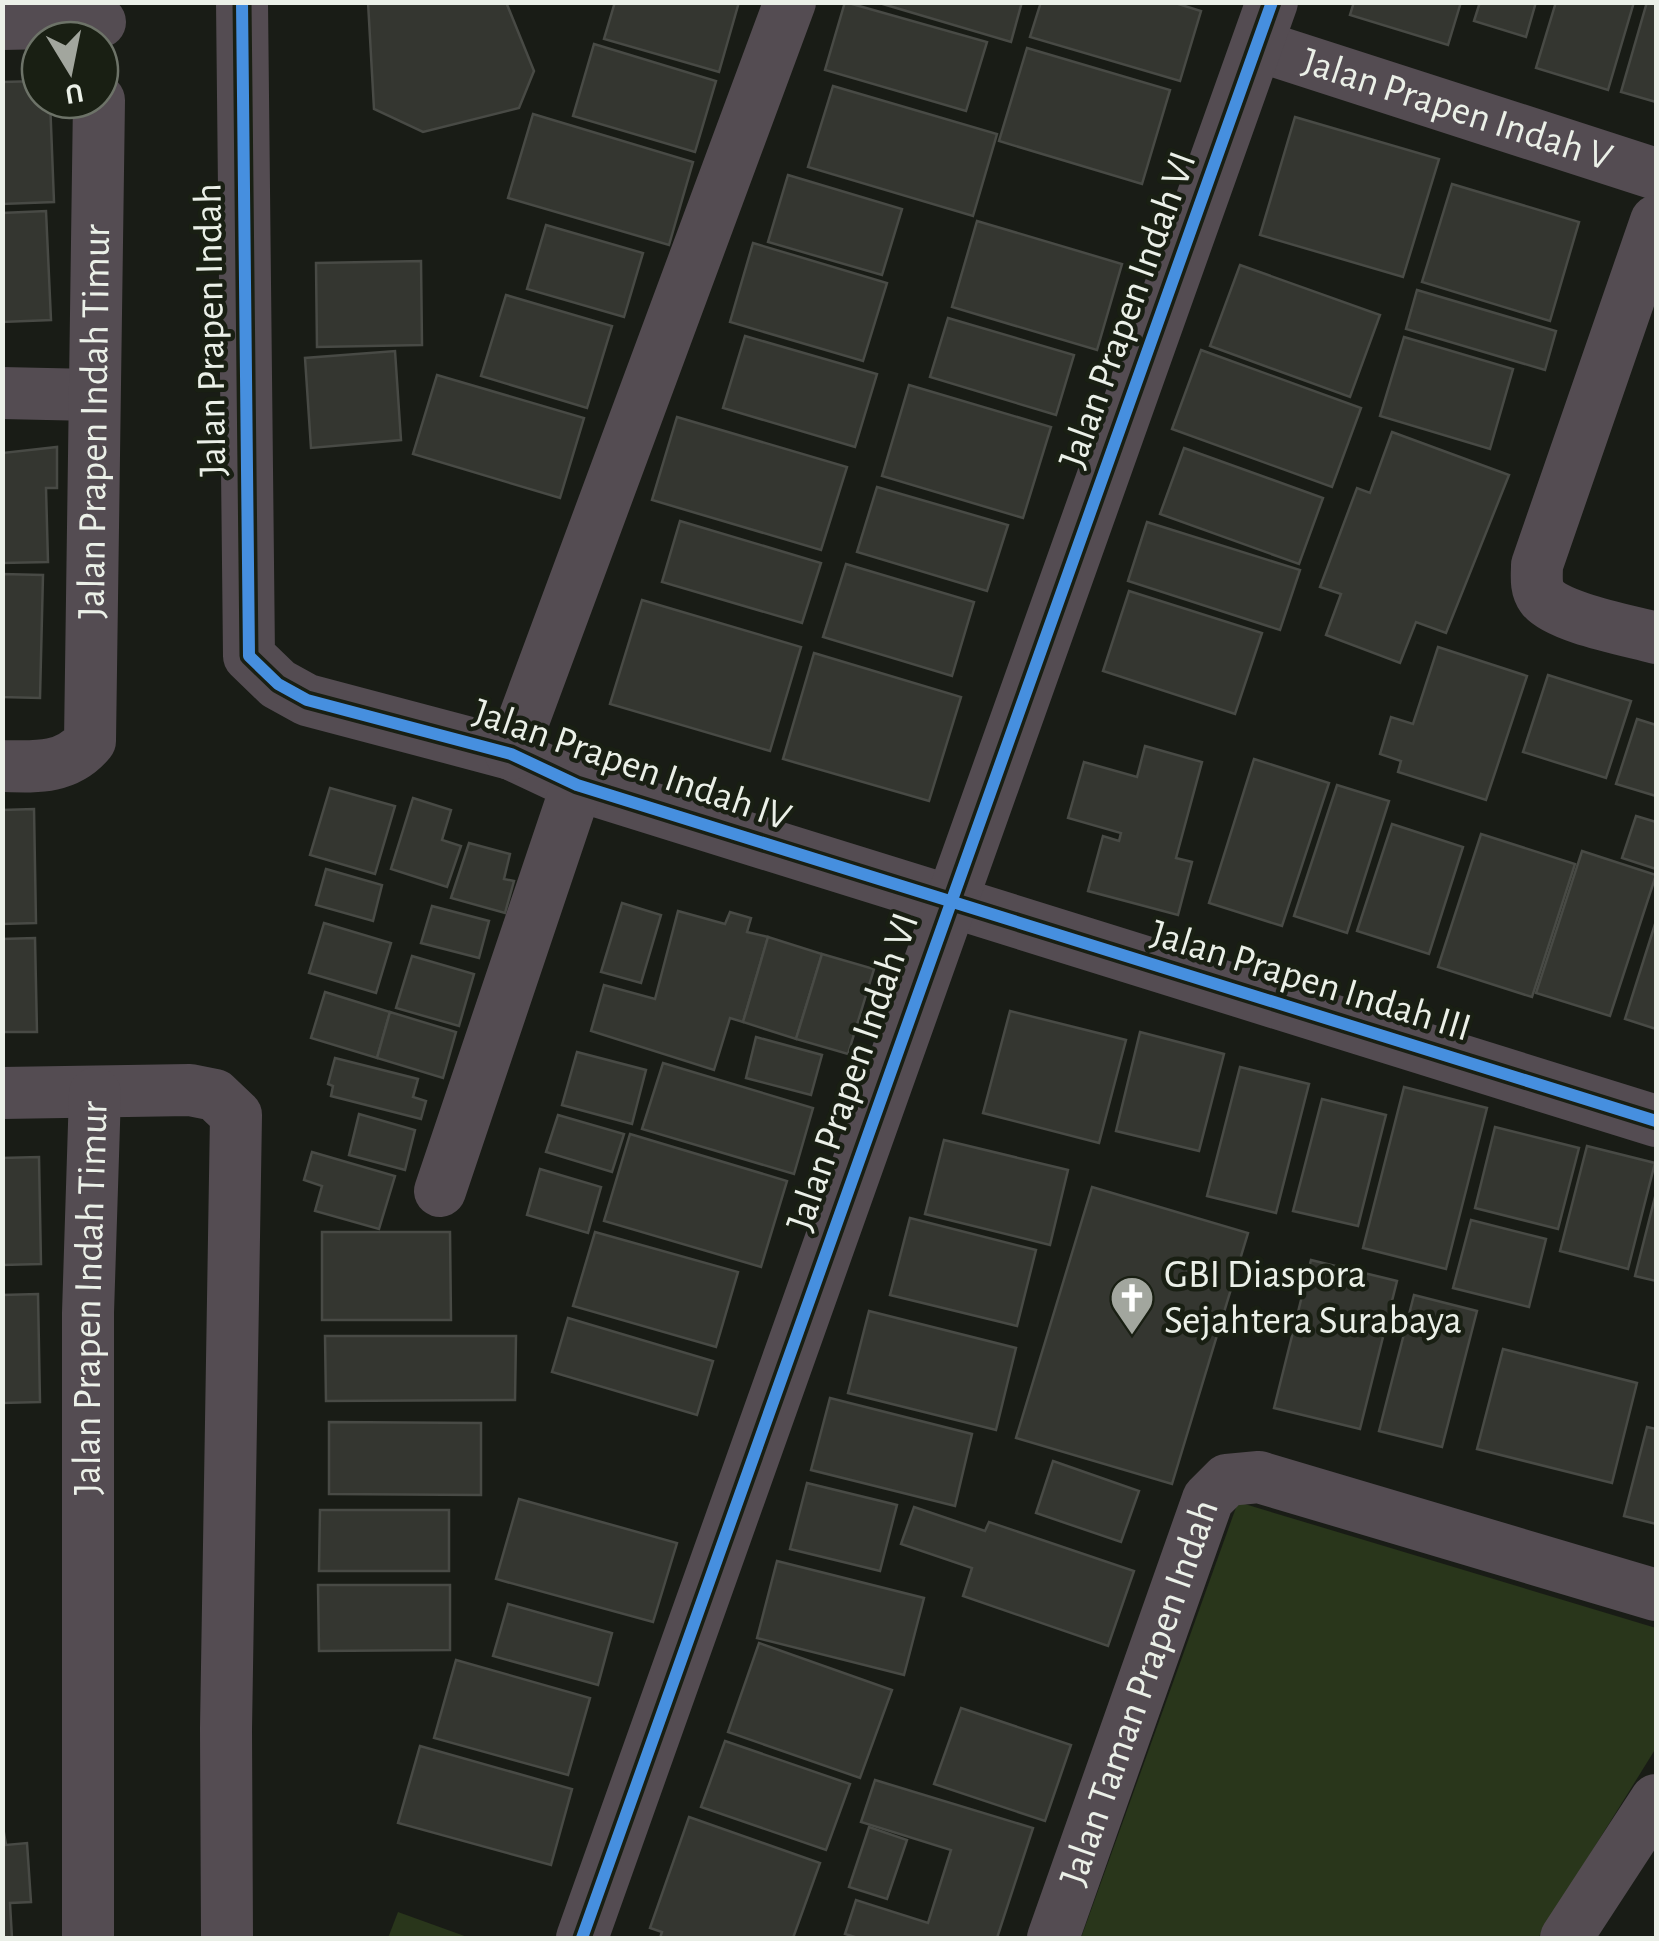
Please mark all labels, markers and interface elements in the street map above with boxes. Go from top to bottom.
north arrow [20,20,120,120]
street label: Jalan Prapen Indah V [1297,41,1617,179]
text: U [63,77,85,108]
street label: Jalan Prapen Indah VI [1052,147,1204,473]
street label: Jalan Prapen Indah [188,183,234,477]
street label: Jalan Prapen Indah Timur [72,224,117,619]
street label: Jalan Prapen Indah IV [468,692,796,838]
street label: Jalan Prapen Indah VI [780,908,926,1236]
street label: Jalan Prapen Indah III [1146,913,1476,1049]
street label: Jalan Prapen Indah Timur [68,1100,115,1495]
place label: GBI Diaspora Sejahtera Surabaya [1164,1255,1462,1341]
church icon: GBI Diaspora Sejahtera Surabaya [1109,1275,1155,1336]
street label: Jalan Taman Prapen Indah [1053,1495,1226,1891]

